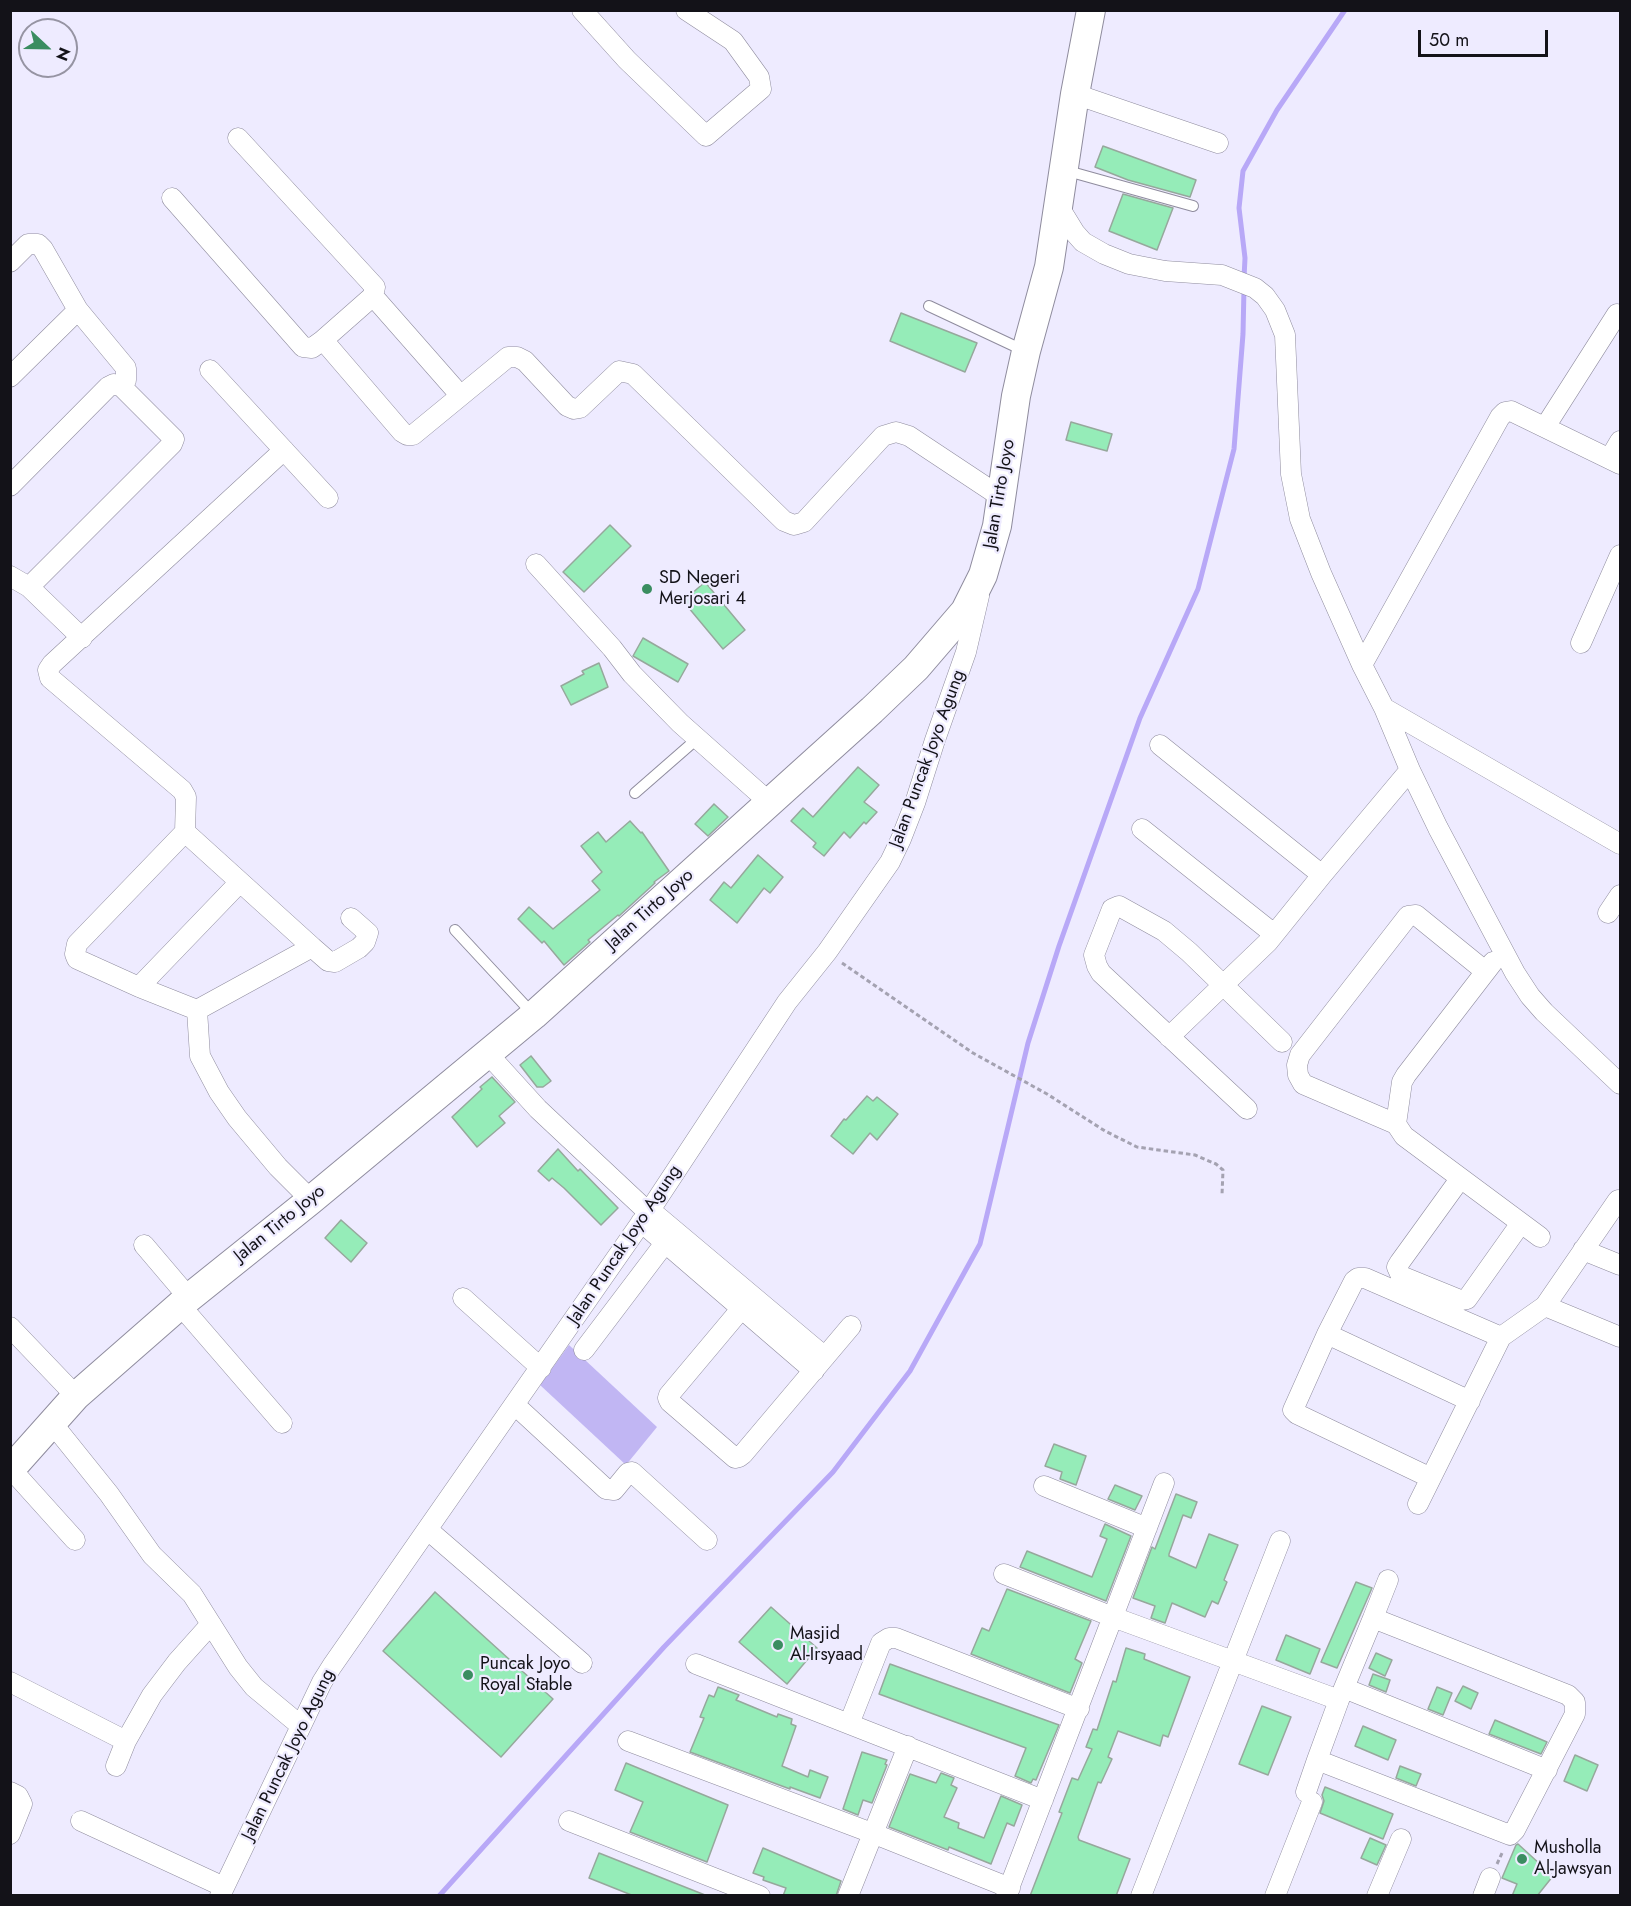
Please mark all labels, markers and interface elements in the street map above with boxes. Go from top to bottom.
north arrow [18,18,78,78]
scale bar [1421,18,1552,56]
text: 50 m [1429,27,1469,53]
text: N [50,44,76,64]
street label: Jalan Tirto Joyo [980,438,1020,550]
place label: SD Negeri Merjosari 4 [659,568,746,610]
marker: SD Negeri Merjosari 4 [640,582,654,596]
street label: Jalan Puncak Joyo Agung [886,667,970,851]
street label: Jalan Tirto Joyo [602,865,698,955]
street label: Jalan Puncak Joyo Agung [564,1161,686,1329]
street label: Jalan Tirto Joyo [230,1181,330,1267]
place label: Masjid Al-Irsyaad [790,1624,863,1666]
marker: Masjid Al-Irsyaad [771,1638,785,1652]
place label: Puncak Joyo Royal Stable [480,1654,572,1696]
street label: Jalan Puncak Joyo Agung [238,1666,340,1844]
marker: Puncak Joyo Royal Stable [461,1668,475,1682]
place label: Musholla Al-Jawsyan [1534,1838,1612,1880]
marker: Musholla Al-Jawsyan [1515,1852,1529,1866]

